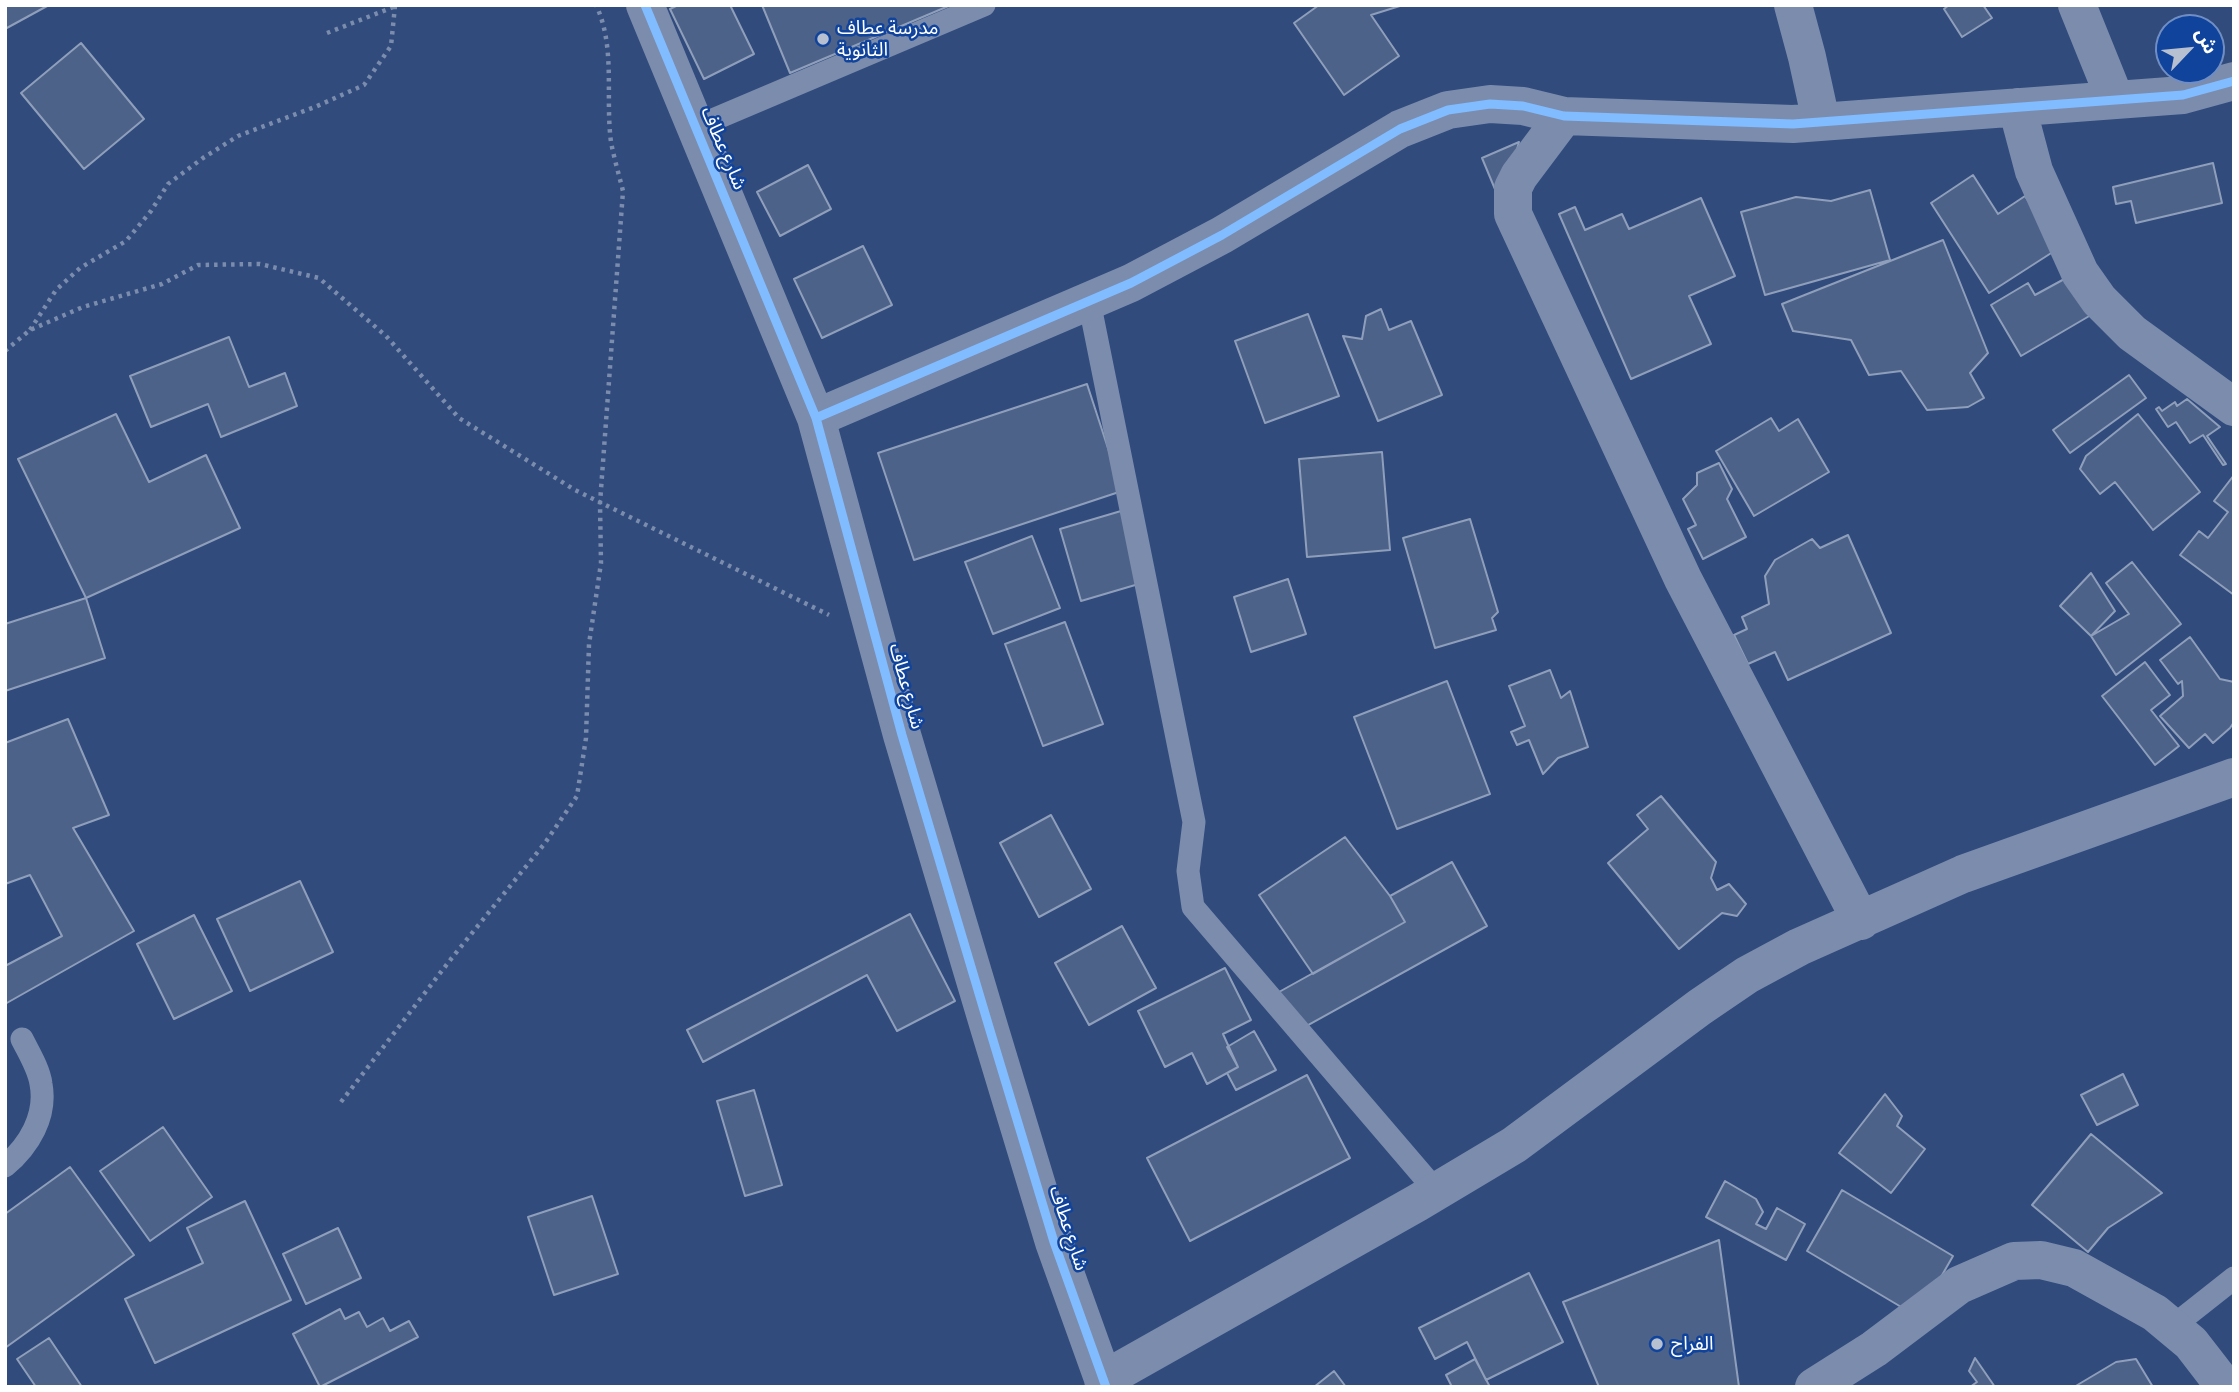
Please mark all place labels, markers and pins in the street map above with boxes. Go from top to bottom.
place label: مدرسة عطاف الثانوية [837,17,939,61]
marker: مدرسة عطاف الثانوية [815,31,831,47]
place label: الفراح [1671,1333,1714,1355]
marker: الفراح [1649,1336,1665,1352]

